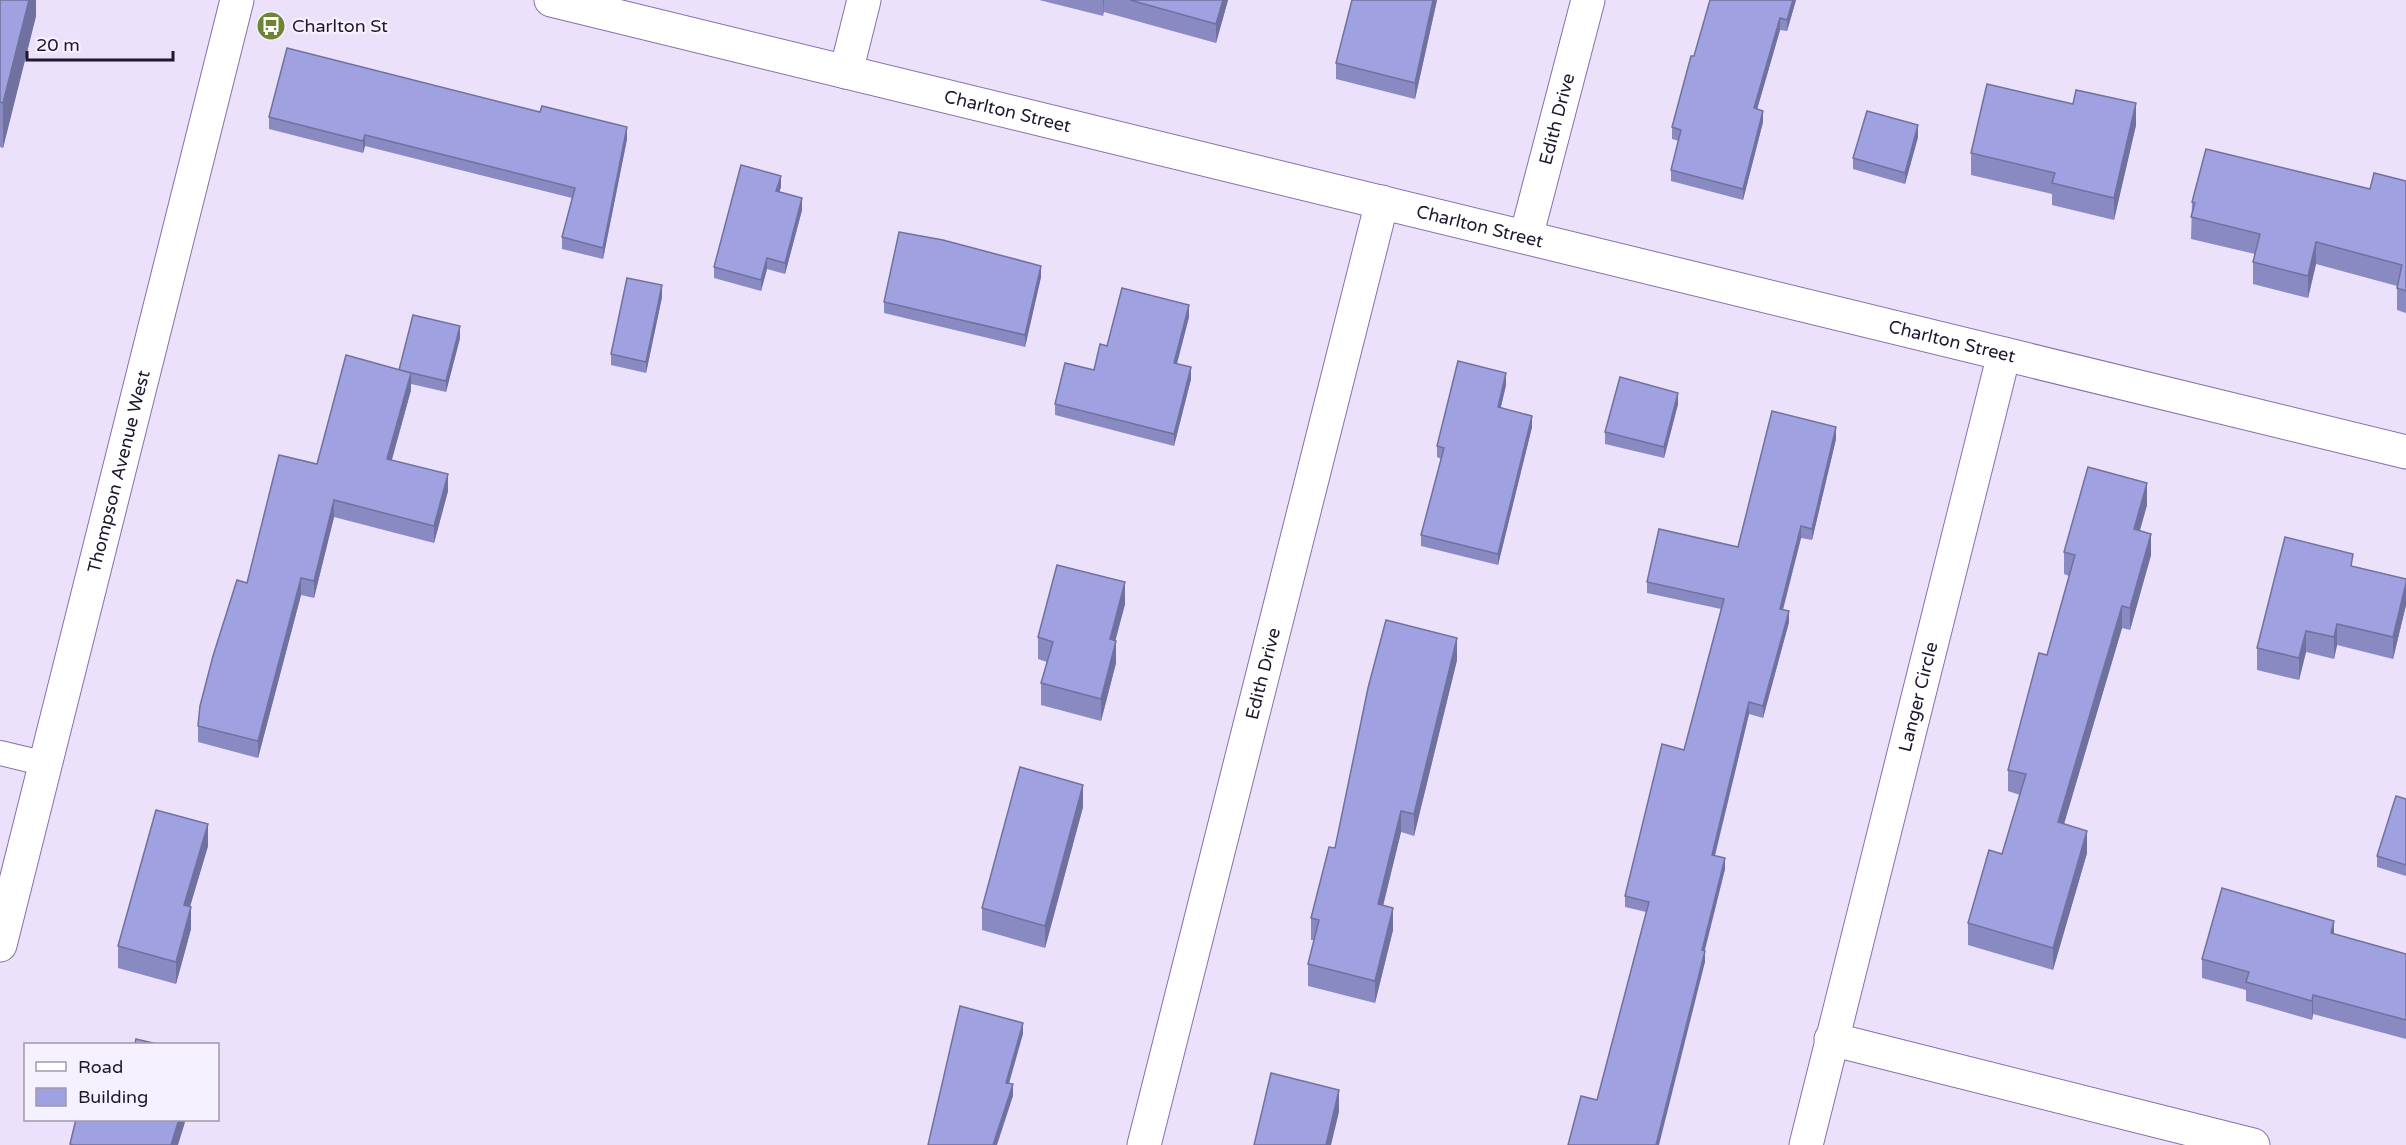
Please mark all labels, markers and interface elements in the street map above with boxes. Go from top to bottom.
bus stop icon: Charlton St [255,10,287,42]
place label: Charlton St [292,15,388,37]
scale bar [27,24,172,62]
text: 20 m [36,34,80,56]
street label: Edith Drive [1534,71,1579,167]
street label: Charlton Street [942,85,1073,137]
street label: Charlton Street [1414,200,1546,252]
street label: Charlton Street [1886,315,2018,367]
street label: Thompson Avenue West [83,368,155,575]
street label: Edith Drive [1241,626,1285,722]
street label: Langer Circle [1894,640,1943,754]
legend [24,1043,219,1121]
text: Road [78,1056,123,1078]
text: Building [78,1086,148,1108]

